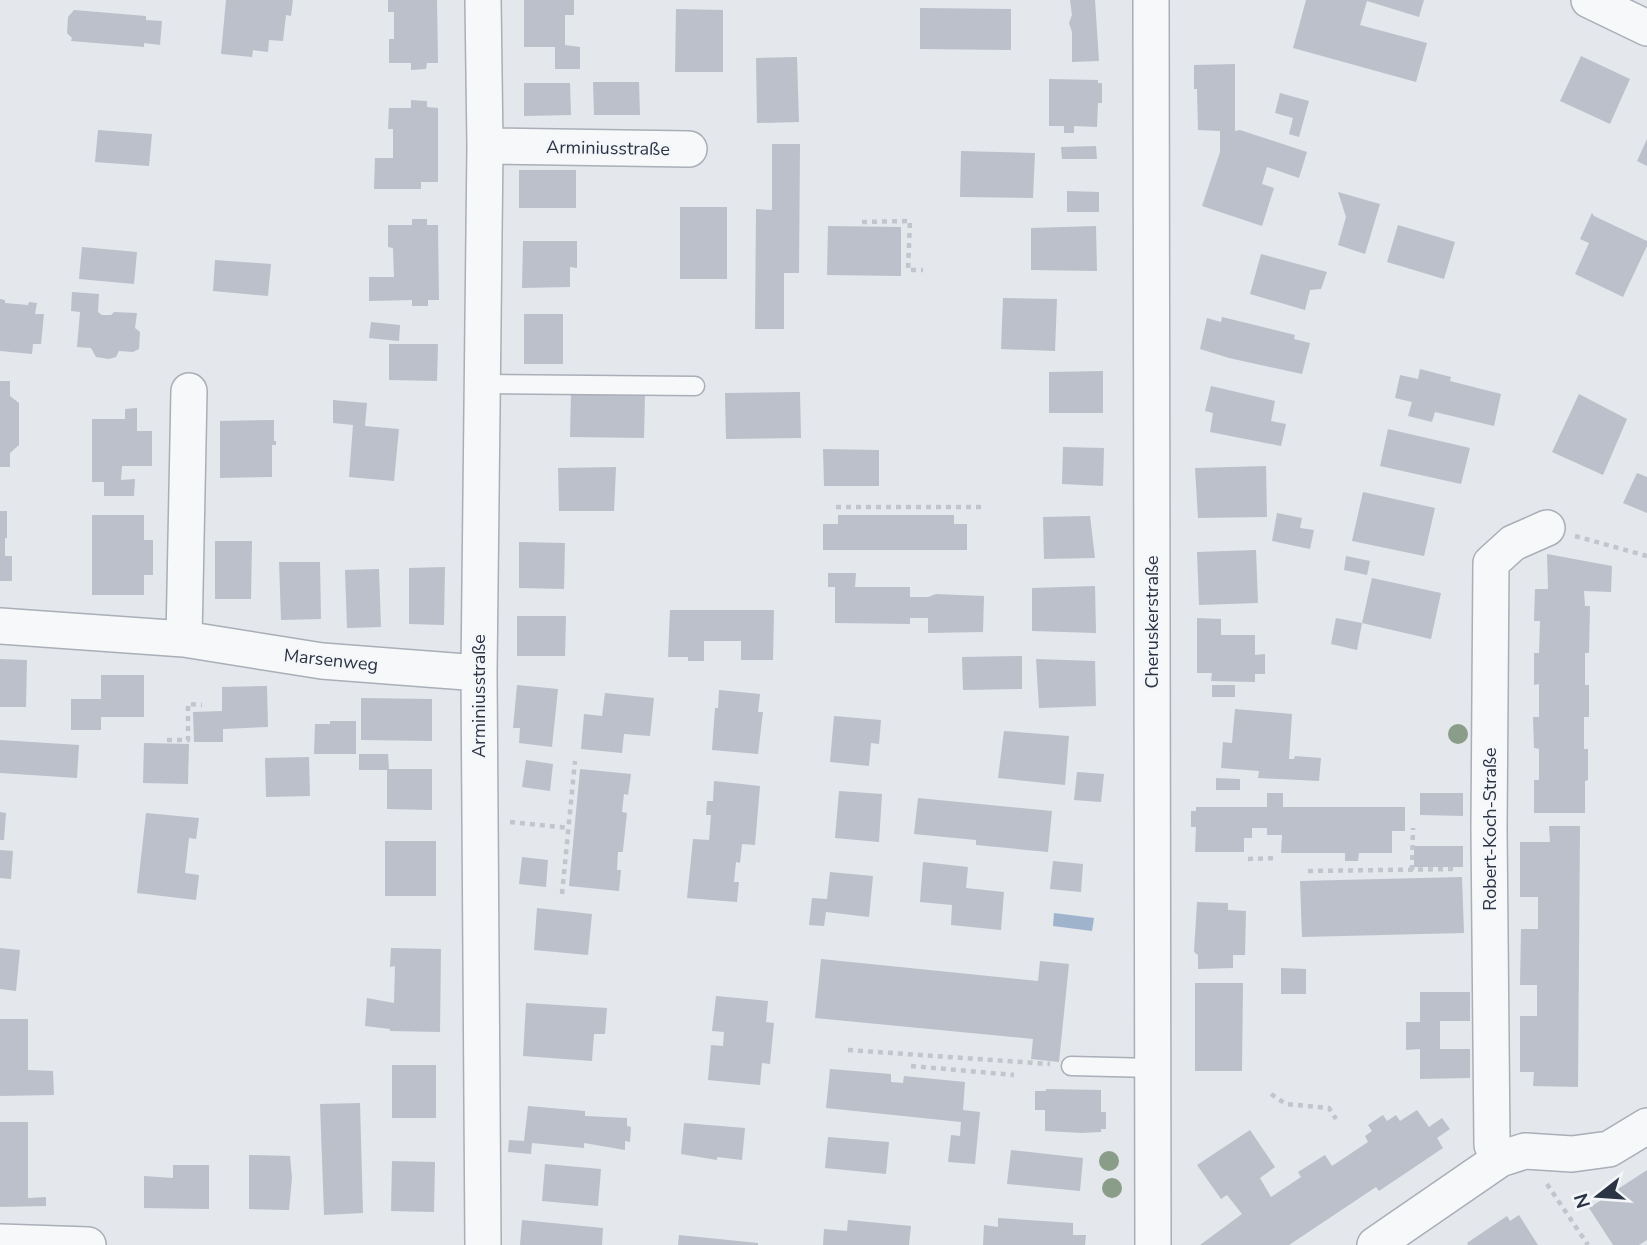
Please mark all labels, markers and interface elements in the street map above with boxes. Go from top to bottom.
street label: Arminiusstraße [546,135,670,161]
street label: Cheruskerstraße [1140,555,1164,689]
street label: Arminiusstraße [467,634,491,758]
street label: Marsenweg [283,643,379,677]
street label: Robert-Koch-Straße [1478,747,1502,911]
north arrow [1563,1161,1633,1231]
text: N [1568,1190,1597,1211]

